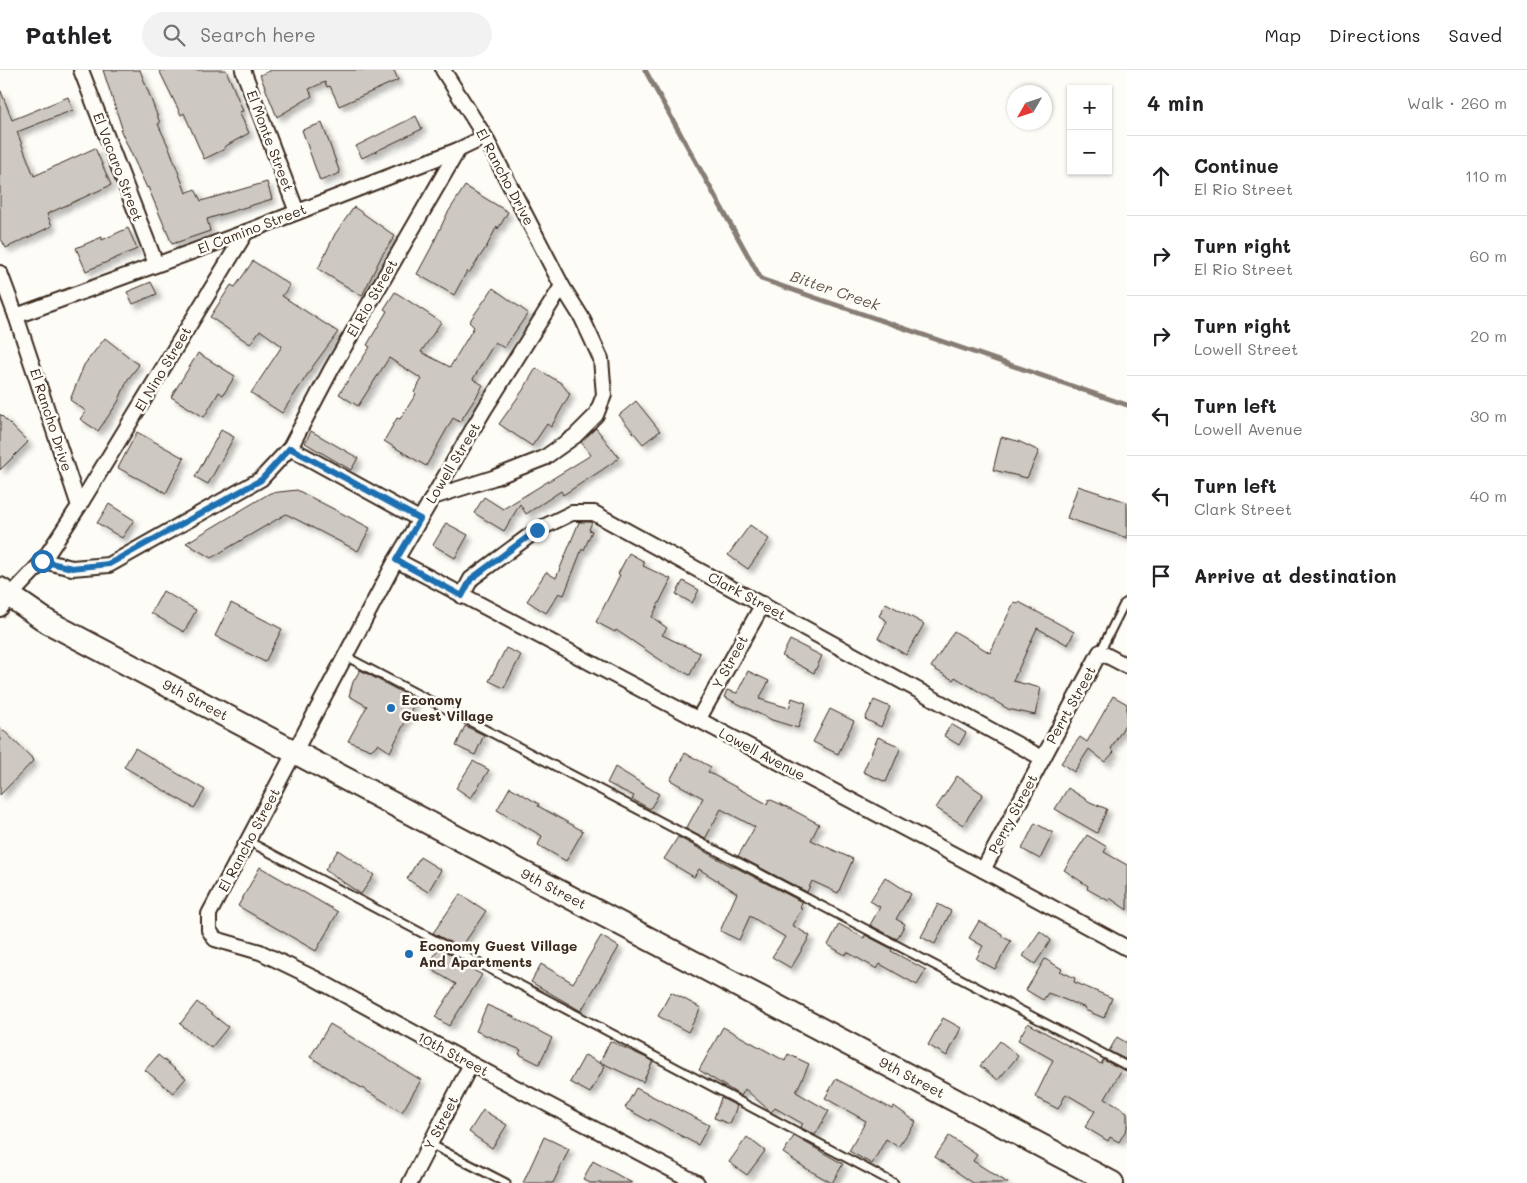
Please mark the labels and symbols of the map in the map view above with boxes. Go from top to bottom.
north arrow [1007,85,1052,130]
street label: El Monte Street [242,87,299,194]
street label: El Vacaro Street [89,110,148,224]
street label: El Rancho Drive [472,125,539,229]
street label: El Camino Street [195,199,309,258]
street label: El Rio Street [342,255,401,340]
water label: Bitter Creek [788,265,884,315]
street label: El Nino Street [130,323,195,415]
street label: El Rancho Drive [26,366,77,474]
street label: Lowell Street [421,419,484,507]
route end [526,519,549,542]
route start [31,550,54,573]
street label: Clark Street [705,567,790,624]
street label: Y Street [707,632,752,692]
street label: Perrt Street [1041,662,1100,747]
street label: 9th Street [160,674,232,724]
place label: Economy Guest Village [401,690,493,725]
marker: Economy Guest Village [385,702,397,714]
street label: Lowell Avenue [716,723,809,784]
street label: Perry Street [984,771,1042,857]
street label: El Rancho Street [213,785,284,895]
street label: 9th Street [518,863,590,913]
place label: Economy Guest Village And Apartments [419,936,577,971]
marker: Economy Guest Village And Apartments [403,948,415,960]
street label: 10th Street [414,1027,492,1080]
street label: 9th Street [876,1052,948,1102]
street label: Y Street [419,1093,462,1153]

